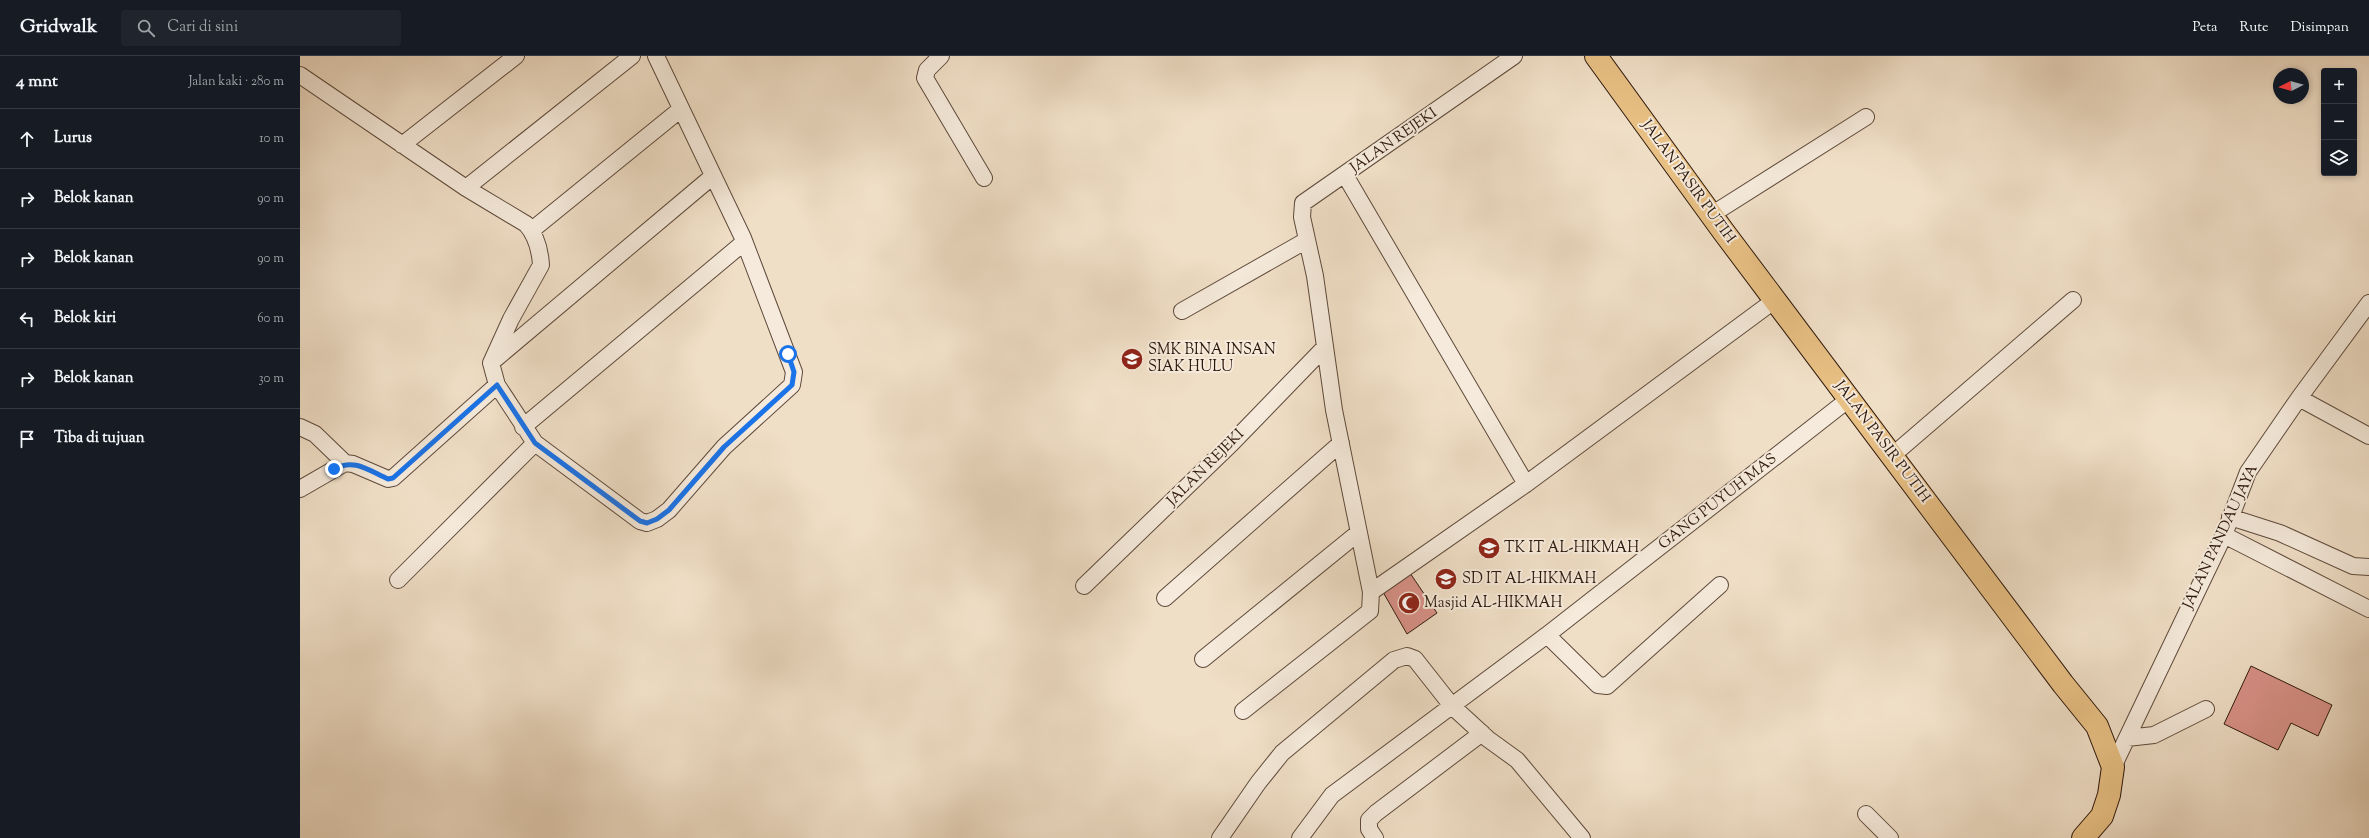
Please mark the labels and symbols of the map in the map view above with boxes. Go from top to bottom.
north arrow [2273,68,2309,104]
street label: JALAN REJEKI [1345,103,1442,179]
street label: JALAN PASIR PUTIH [1635,115,1740,248]
place label: SMK BINA INSAN SIAK HULU [1148,340,1276,378]
route start [779,345,797,363]
school or university icon: SMK BINA INSAN SIAK HULU [1119,346,1145,372]
street label: JALAN PASIR PUTIH [1829,376,1935,507]
street label: JALAN REJEKI [1162,424,1250,512]
street label: GANG PUYUH MAS [1654,449,1782,555]
route end [325,460,343,478]
street label: JALAN PANDAU JAYA [2178,461,2264,614]
school or university icon: TK IT AL-HIKMAH [1476,535,1502,561]
place label: TK IT AL-HIKMAH [1504,538,1639,559]
school or university icon: SD IT AL-HIKMAH [1433,566,1459,592]
place label: SD IT AL-HIKMAH [1462,569,1597,590]
mosque icon: Masjid AL-HIKMAH [1396,590,1422,616]
place label: Masjid AL-HIKMAH [1424,593,1563,614]

